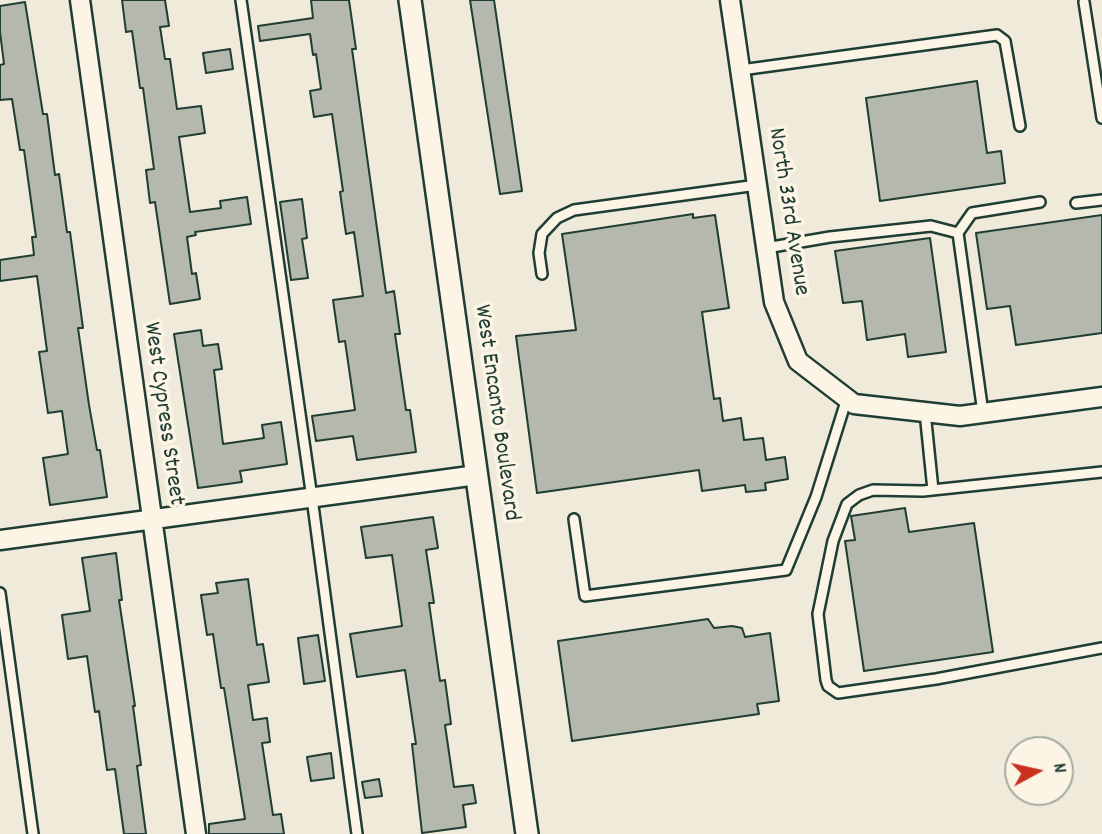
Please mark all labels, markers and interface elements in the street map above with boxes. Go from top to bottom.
street label: North 33rd Avenue [760,126,814,298]
street label: West Encanto Boulevard [466,303,524,523]
street label: West Cypress Street [135,320,189,508]
north arrow [1004,736,1074,806]
text: N [1044,762,1072,775]

